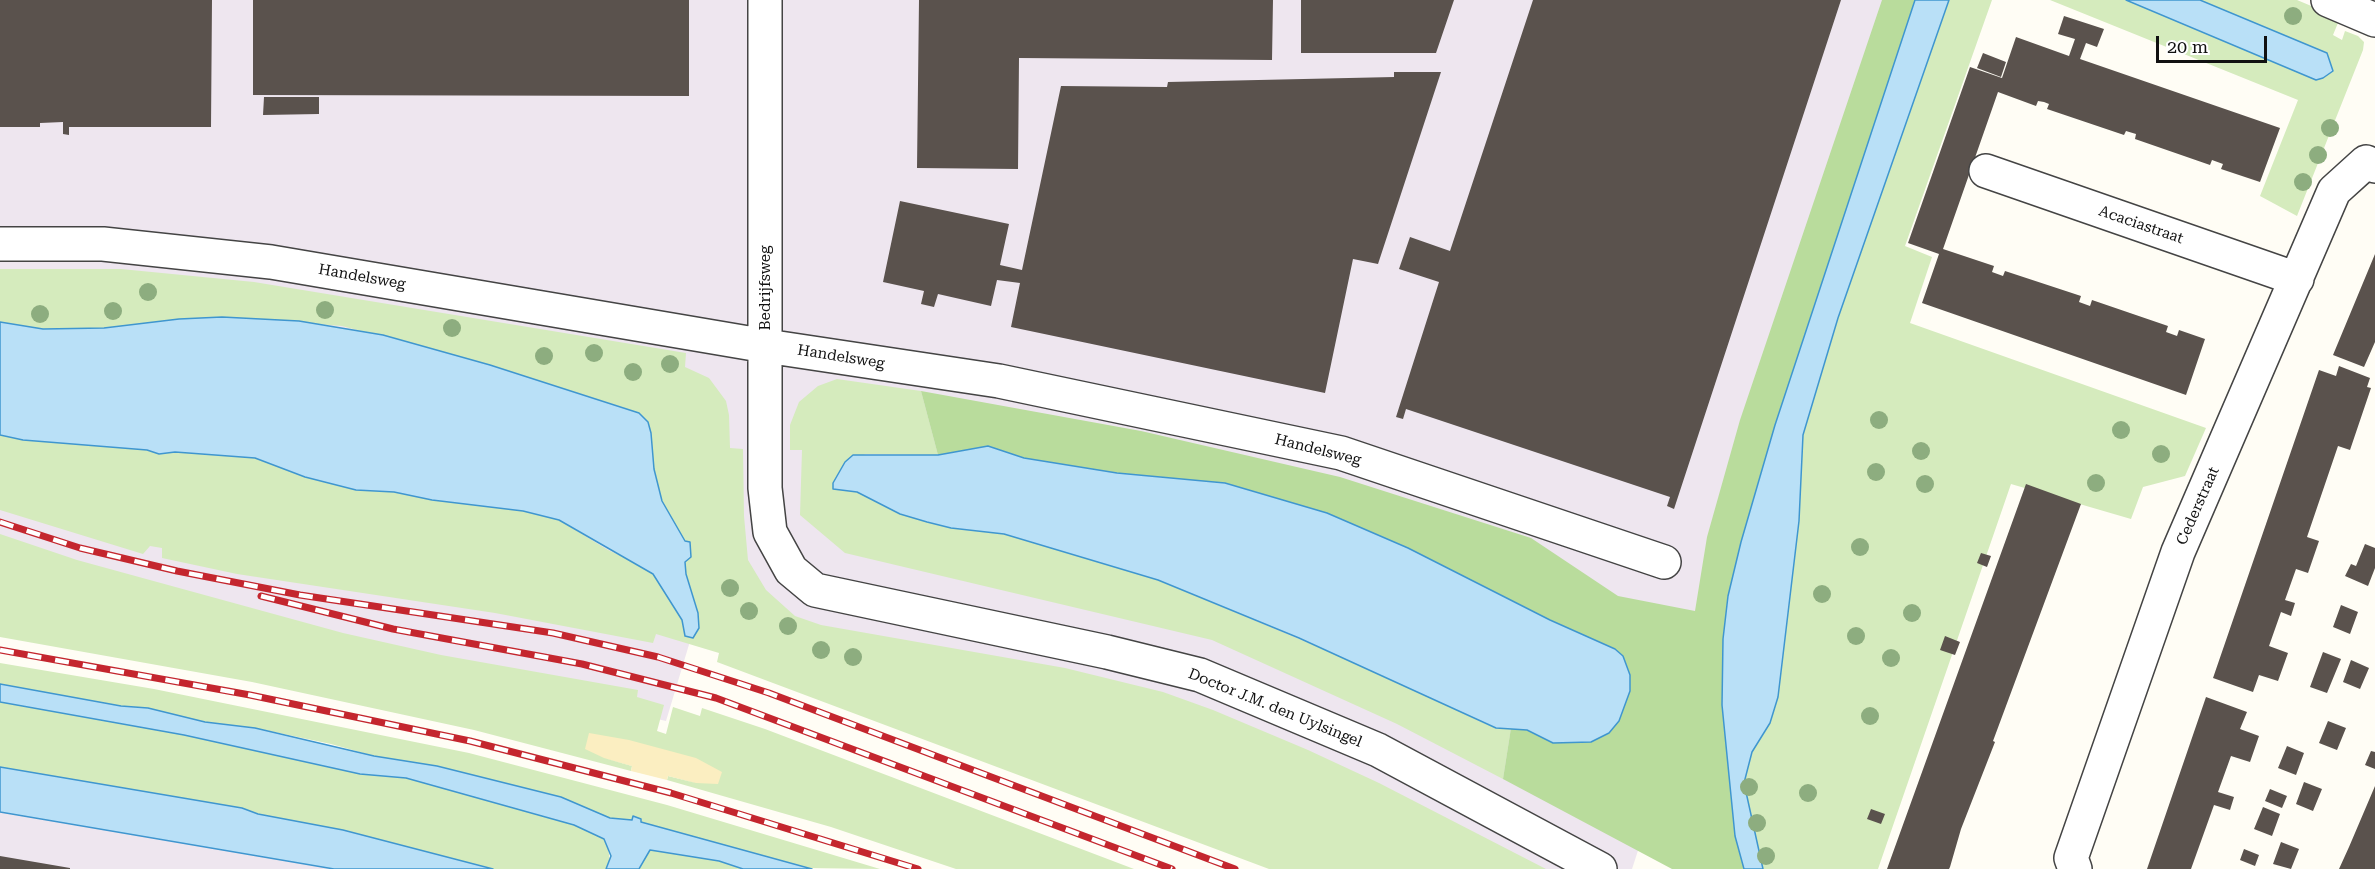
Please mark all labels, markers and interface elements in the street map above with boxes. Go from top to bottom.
scale bar [2159,24,2270,62]
text: 20 m [2167,36,2208,57]
street label: Acaciastraat [2096,202,2186,248]
street label: Bedrijfsweg [757,245,775,331]
street label: Handelsweg [317,260,407,294]
street label: Handelsweg [796,341,886,373]
street label: Handelsweg [1273,431,1363,469]
street label: Cederstraat [2173,464,2223,548]
street label: Doctor J.M. den Uylsingel [1185,665,1365,751]

